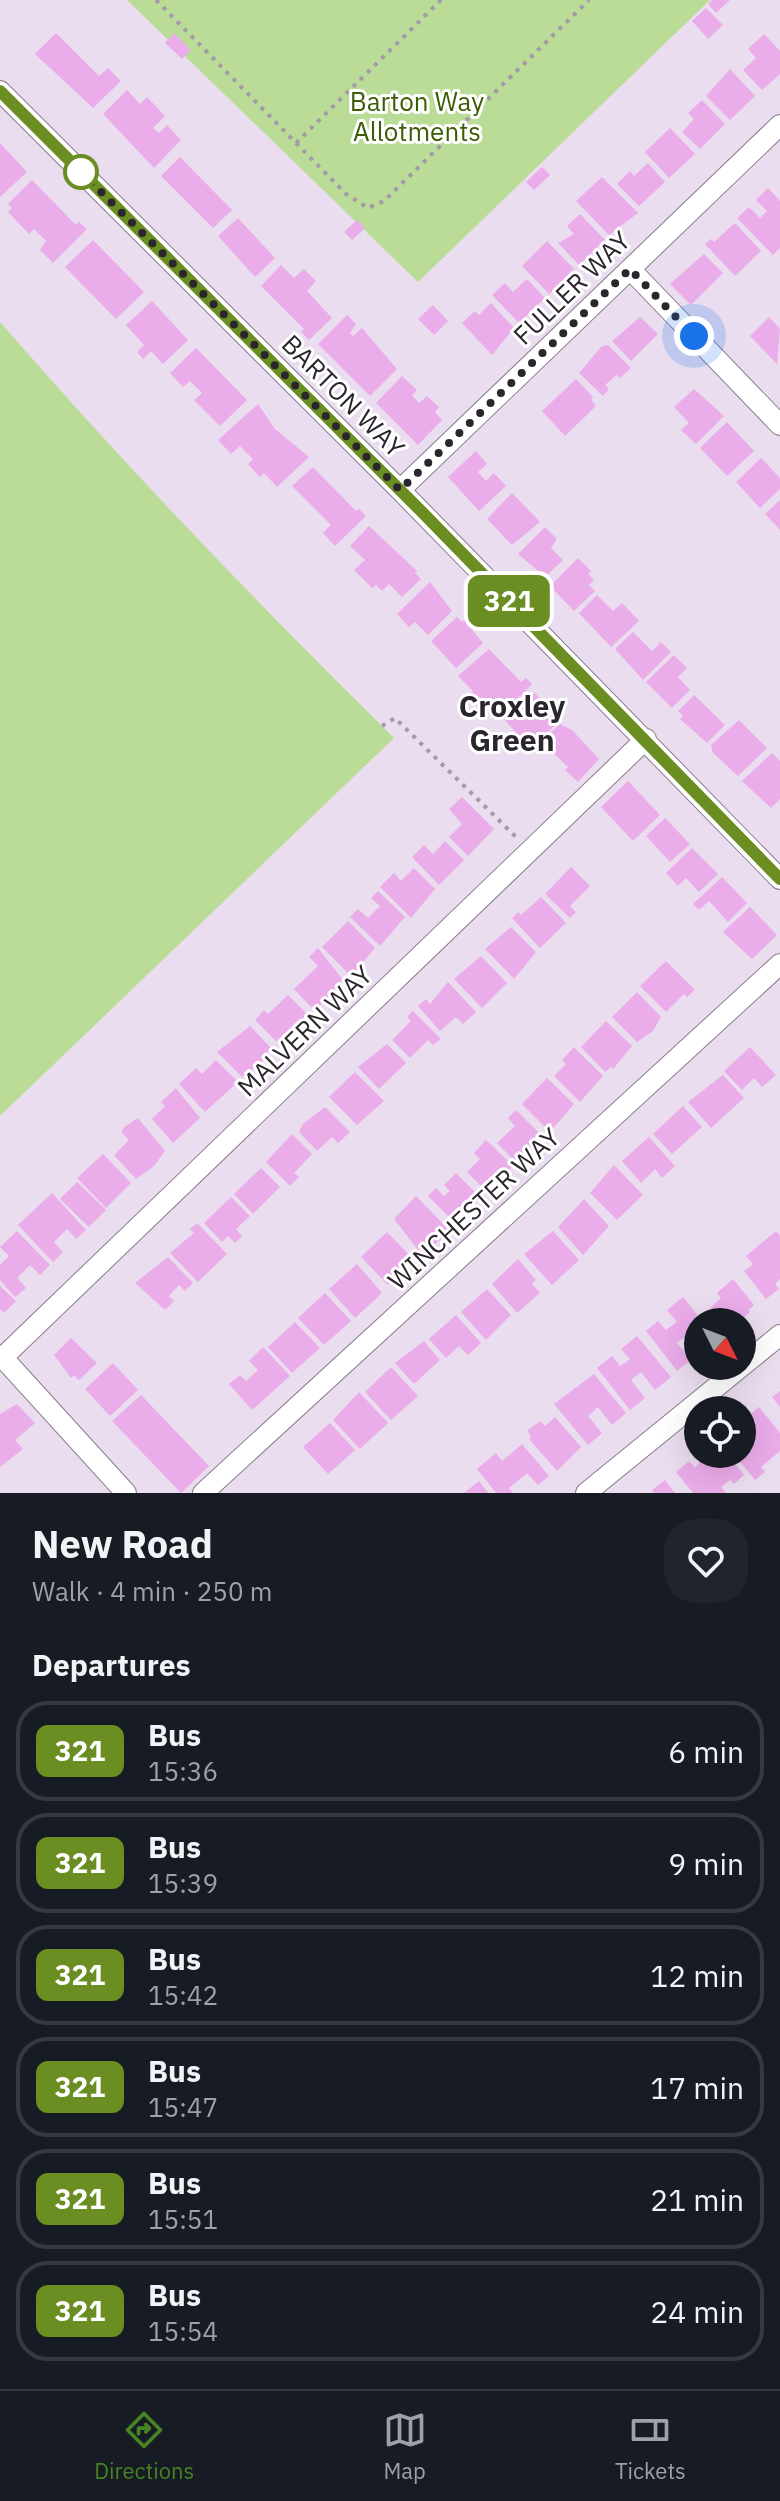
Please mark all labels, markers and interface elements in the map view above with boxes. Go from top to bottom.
park label: Barton Way Allotments [350,84,484,148]
unlabelled marker [64,155,98,189]
street label: FULLER WAY [506,223,637,352]
your location [674,316,714,356]
street label: BARTON WAY [275,327,413,464]
line badge: 321 [463,575,555,627]
text: 321 [484,582,534,619]
district label: Croxley Green [459,686,565,759]
street label: MALVERN WAY [230,957,379,1103]
street label: WINCHESTER WAY [380,1119,567,1297]
north arrow [684,1308,756,1380]
map controls [684,1308,756,1468]
button: locate [684,1396,756,1468]
text: New Road [32,1519,213,1568]
button: heart [664,1519,748,1603]
text: Walk · 4 min · 250 m [32,1574,272,1608]
text: Departures [32,1645,191,1684]
text: Bus [148,1715,201,1754]
text: 321 [55,1732,105,1769]
text: 6 min [668,1732,744,1771]
text: 15:36 [148,1754,218,1788]
text: Bus [148,1827,201,1866]
text: 321 [55,1844,105,1881]
text: 9 min [668,1844,744,1883]
text: 15:39 [148,1866,218,1900]
text: Bus [148,1939,201,1978]
text: 321 [55,1956,105,1993]
text: 12 min [650,1956,744,1995]
text: 15:42 [148,1978,218,2012]
text: Bus [148,2051,201,2090]
text: 321 [55,2068,105,2105]
text: 17 min [650,2068,744,2107]
text: 15:47 [148,2090,218,2124]
text: Bus [148,2163,201,2202]
text: 321 [55,2180,105,2217]
text: 21 min [650,2180,744,2219]
text: 15:51 [148,2202,218,2236]
text: Bus [148,2275,201,2314]
text: 321 [55,2292,105,2329]
text: 24 min [650,2292,744,2331]
text: 15:54 [148,2314,218,2348]
tab: Directions [94,2408,194,2485]
tab: Map [383,2408,427,2485]
tab: Tickets [615,2408,686,2485]

